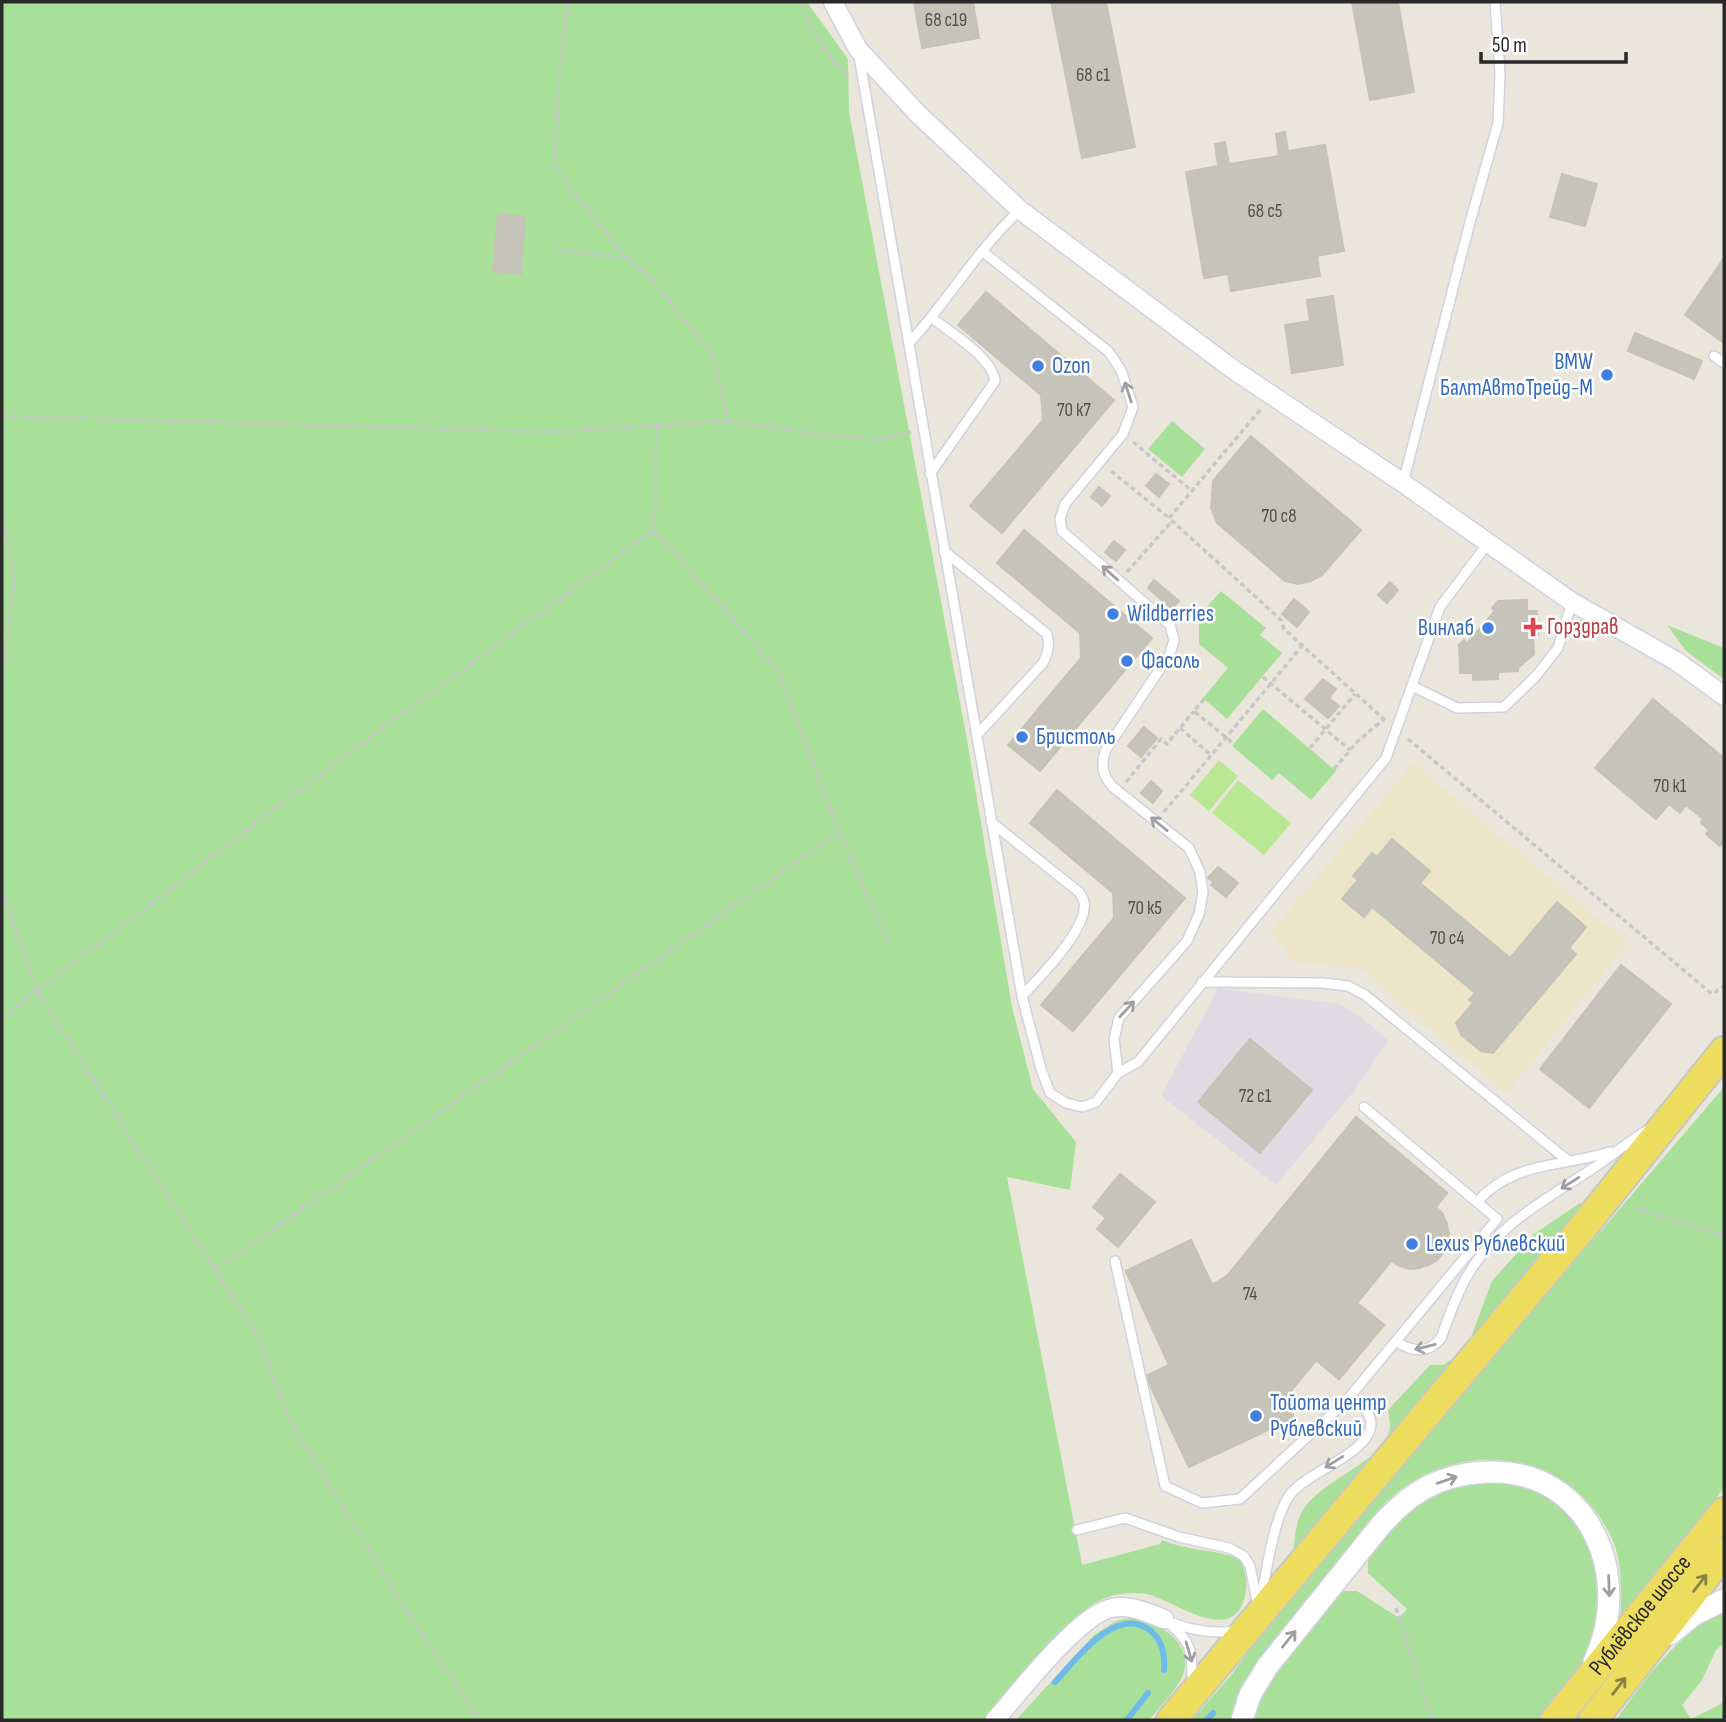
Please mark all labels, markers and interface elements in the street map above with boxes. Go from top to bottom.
house number: 68 с19 [925,9,967,32]
scale bar [1481,21,1626,65]
text: 50 m [1492,33,1527,58]
house number: 68 с1 [1076,64,1110,87]
house number: 68 с5 [1248,200,1282,223]
place label: BMW БалтАвтоТрейд-М [1440,348,1593,402]
place label: Ozon [1052,352,1091,380]
marker: Ozon [1030,358,1046,374]
marker: BMW БалтАвтоТрейд-М [1599,367,1615,383]
one-way arrow [1121,381,1133,403]
house number: 70 к7 [1057,399,1091,422]
house number: 70 с8 [1262,505,1296,528]
one-way arrow [1101,565,1119,581]
place label: Wildberries [1127,600,1214,628]
marker: Wildberries [1105,606,1121,622]
place label: Горздрав [1547,613,1619,641]
place label: Винлаб [1418,614,1474,642]
marker: Горздрав [1525,619,1541,635]
marker: Винлаб [1480,620,1496,636]
place label: Фасоль [1141,647,1200,675]
marker: Фасоль [1119,653,1135,669]
place label: Бристоль [1036,723,1116,751]
marker: Бристоль [1014,729,1030,745]
house number: 70 к1 [1654,775,1687,798]
one-way arrow [1150,817,1169,832]
house number: 70 к5 [1128,897,1162,920]
house number: 70 с4 [1430,927,1464,950]
one-way arrow [1119,1000,1135,1018]
house number: 72 с1 [1239,1085,1272,1108]
one-way arrow [1561,1175,1580,1190]
place label: Lexus Рублевский [1426,1230,1565,1258]
marker: Lexus Рублевский [1404,1236,1420,1252]
house number: 74 [1243,1283,1257,1306]
one-way arrow [1414,1341,1436,1354]
place label: Тойота центр Рублевский [1270,1389,1387,1443]
marker: Тойота центр Рублевский [1248,1408,1264,1424]
one-way arrow [1325,1456,1345,1470]
one-way arrow [1435,1473,1457,1485]
street label: Рублёвское шоссе [1583,1549,1697,1681]
one-way arrow [1603,1574,1616,1597]
one-way arrow [1693,1575,1708,1593]
one-way arrow [1282,1630,1297,1648]
one-way arrow [1183,1640,1196,1662]
one-way arrow [1612,1677,1627,1696]

